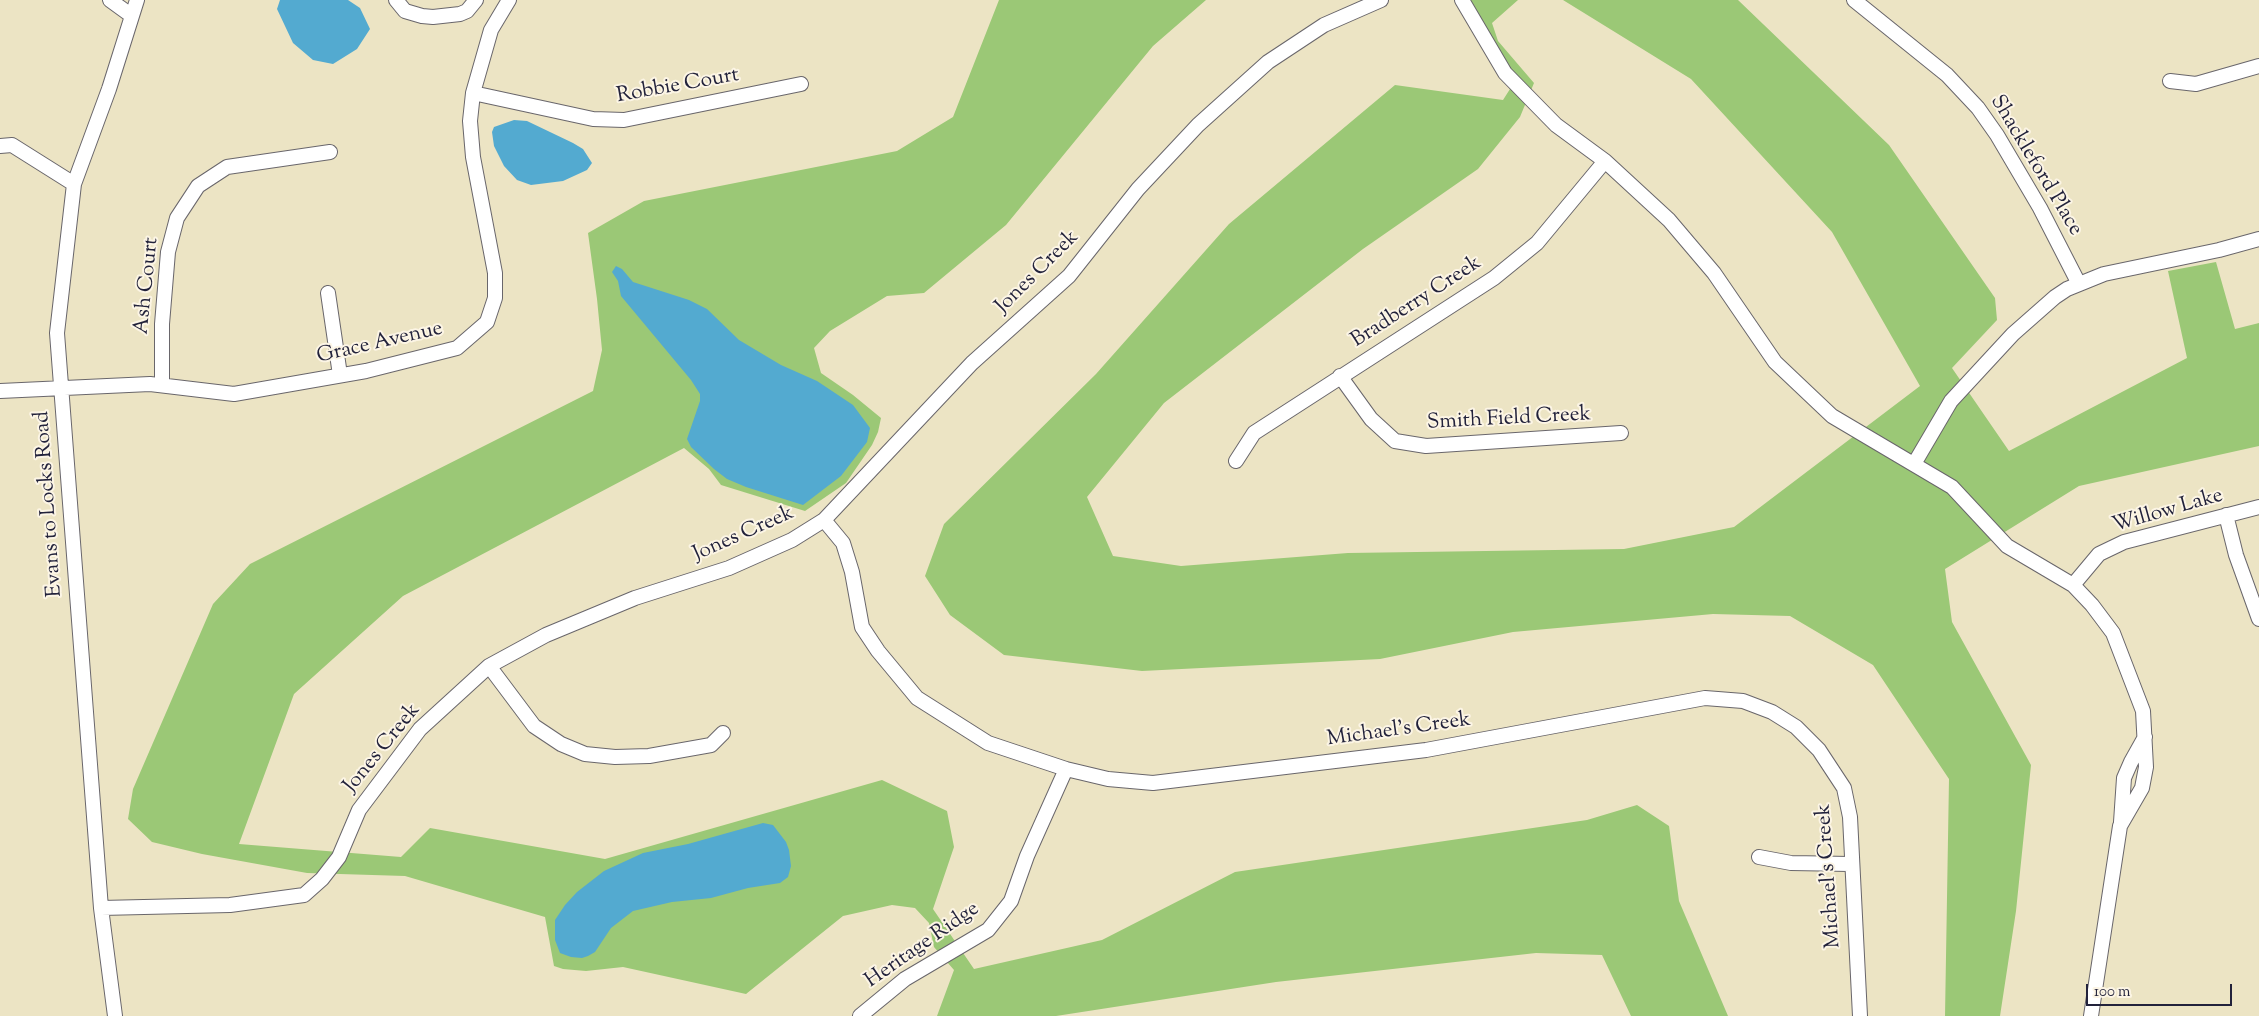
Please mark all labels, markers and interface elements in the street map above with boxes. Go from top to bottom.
street label: Robbie Court [615,64,741,110]
street label: Shackleford Place [1983,91,2087,241]
street label: Jones Creek [991,226,1085,320]
street label: Ash Court [130,236,166,336]
street label: Bradberry Creek [1347,252,1487,354]
street label: Grace Avenue [315,317,445,371]
street label: Smith Field Creek [1426,403,1592,437]
street label: Evans to Locks Road [31,410,69,598]
street label: Willow Lake [2110,484,2226,540]
street label: Jones Creek [690,502,798,568]
street label: Jones Creek [339,699,427,799]
street label: Michael's Creek [1326,708,1472,754]
street label: Michael's Creek [1812,803,1848,949]
street label: Heritage Ridge [861,897,985,995]
scale bar [2089,974,2235,1006]
text: 100 m [2094,982,2130,1003]

